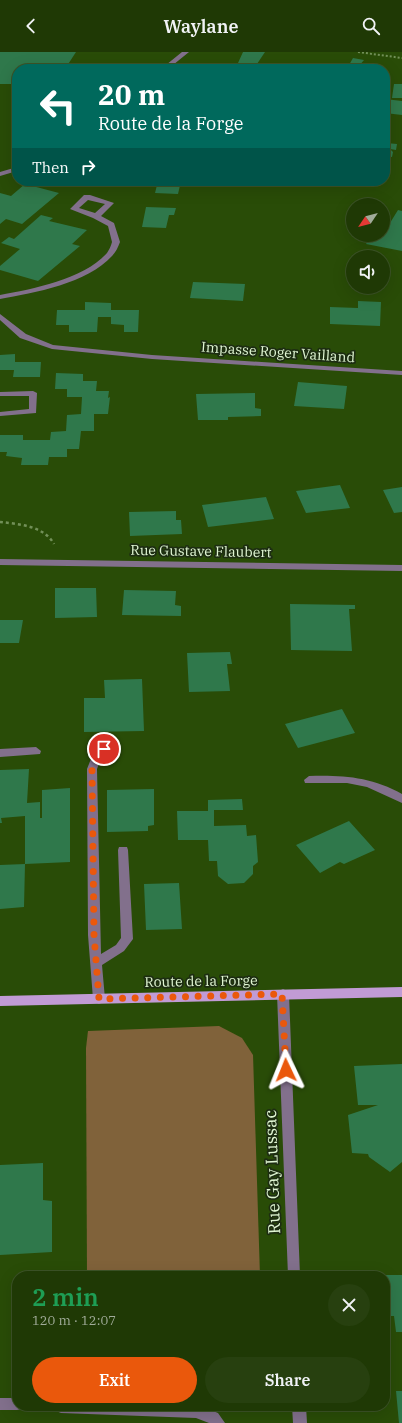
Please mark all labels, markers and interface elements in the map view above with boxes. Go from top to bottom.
icon: back [20,15,42,37]
text: Waylane [164,15,238,38]
icon: search [360,15,382,37]
text: 20 m [98,76,165,113]
icon: left [32,80,84,132]
text: Route de la Forge [98,112,243,135]
icon: right [77,156,99,178]
text: Then [32,158,69,177]
north arrow [346,198,390,242]
map controls [346,198,390,294]
button: sound [346,250,390,294]
street label: Impasse Roger Vailland [200,338,356,366]
street label: Rue Gustave Flaubert [130,541,272,561]
pin [87,732,121,766]
icon: arrive [93,738,115,760]
street label: Route de la Forge [144,971,258,991]
position arrow [265,1049,307,1091]
street label: Rue Gay Lussac [259,1109,285,1235]
text: 2 min [32,1281,99,1313]
button: close [328,1284,370,1326]
text: 120 m · 12:07 [32,1312,116,1329]
button: Exit [32,1357,197,1403]
button: Share [205,1357,370,1403]

